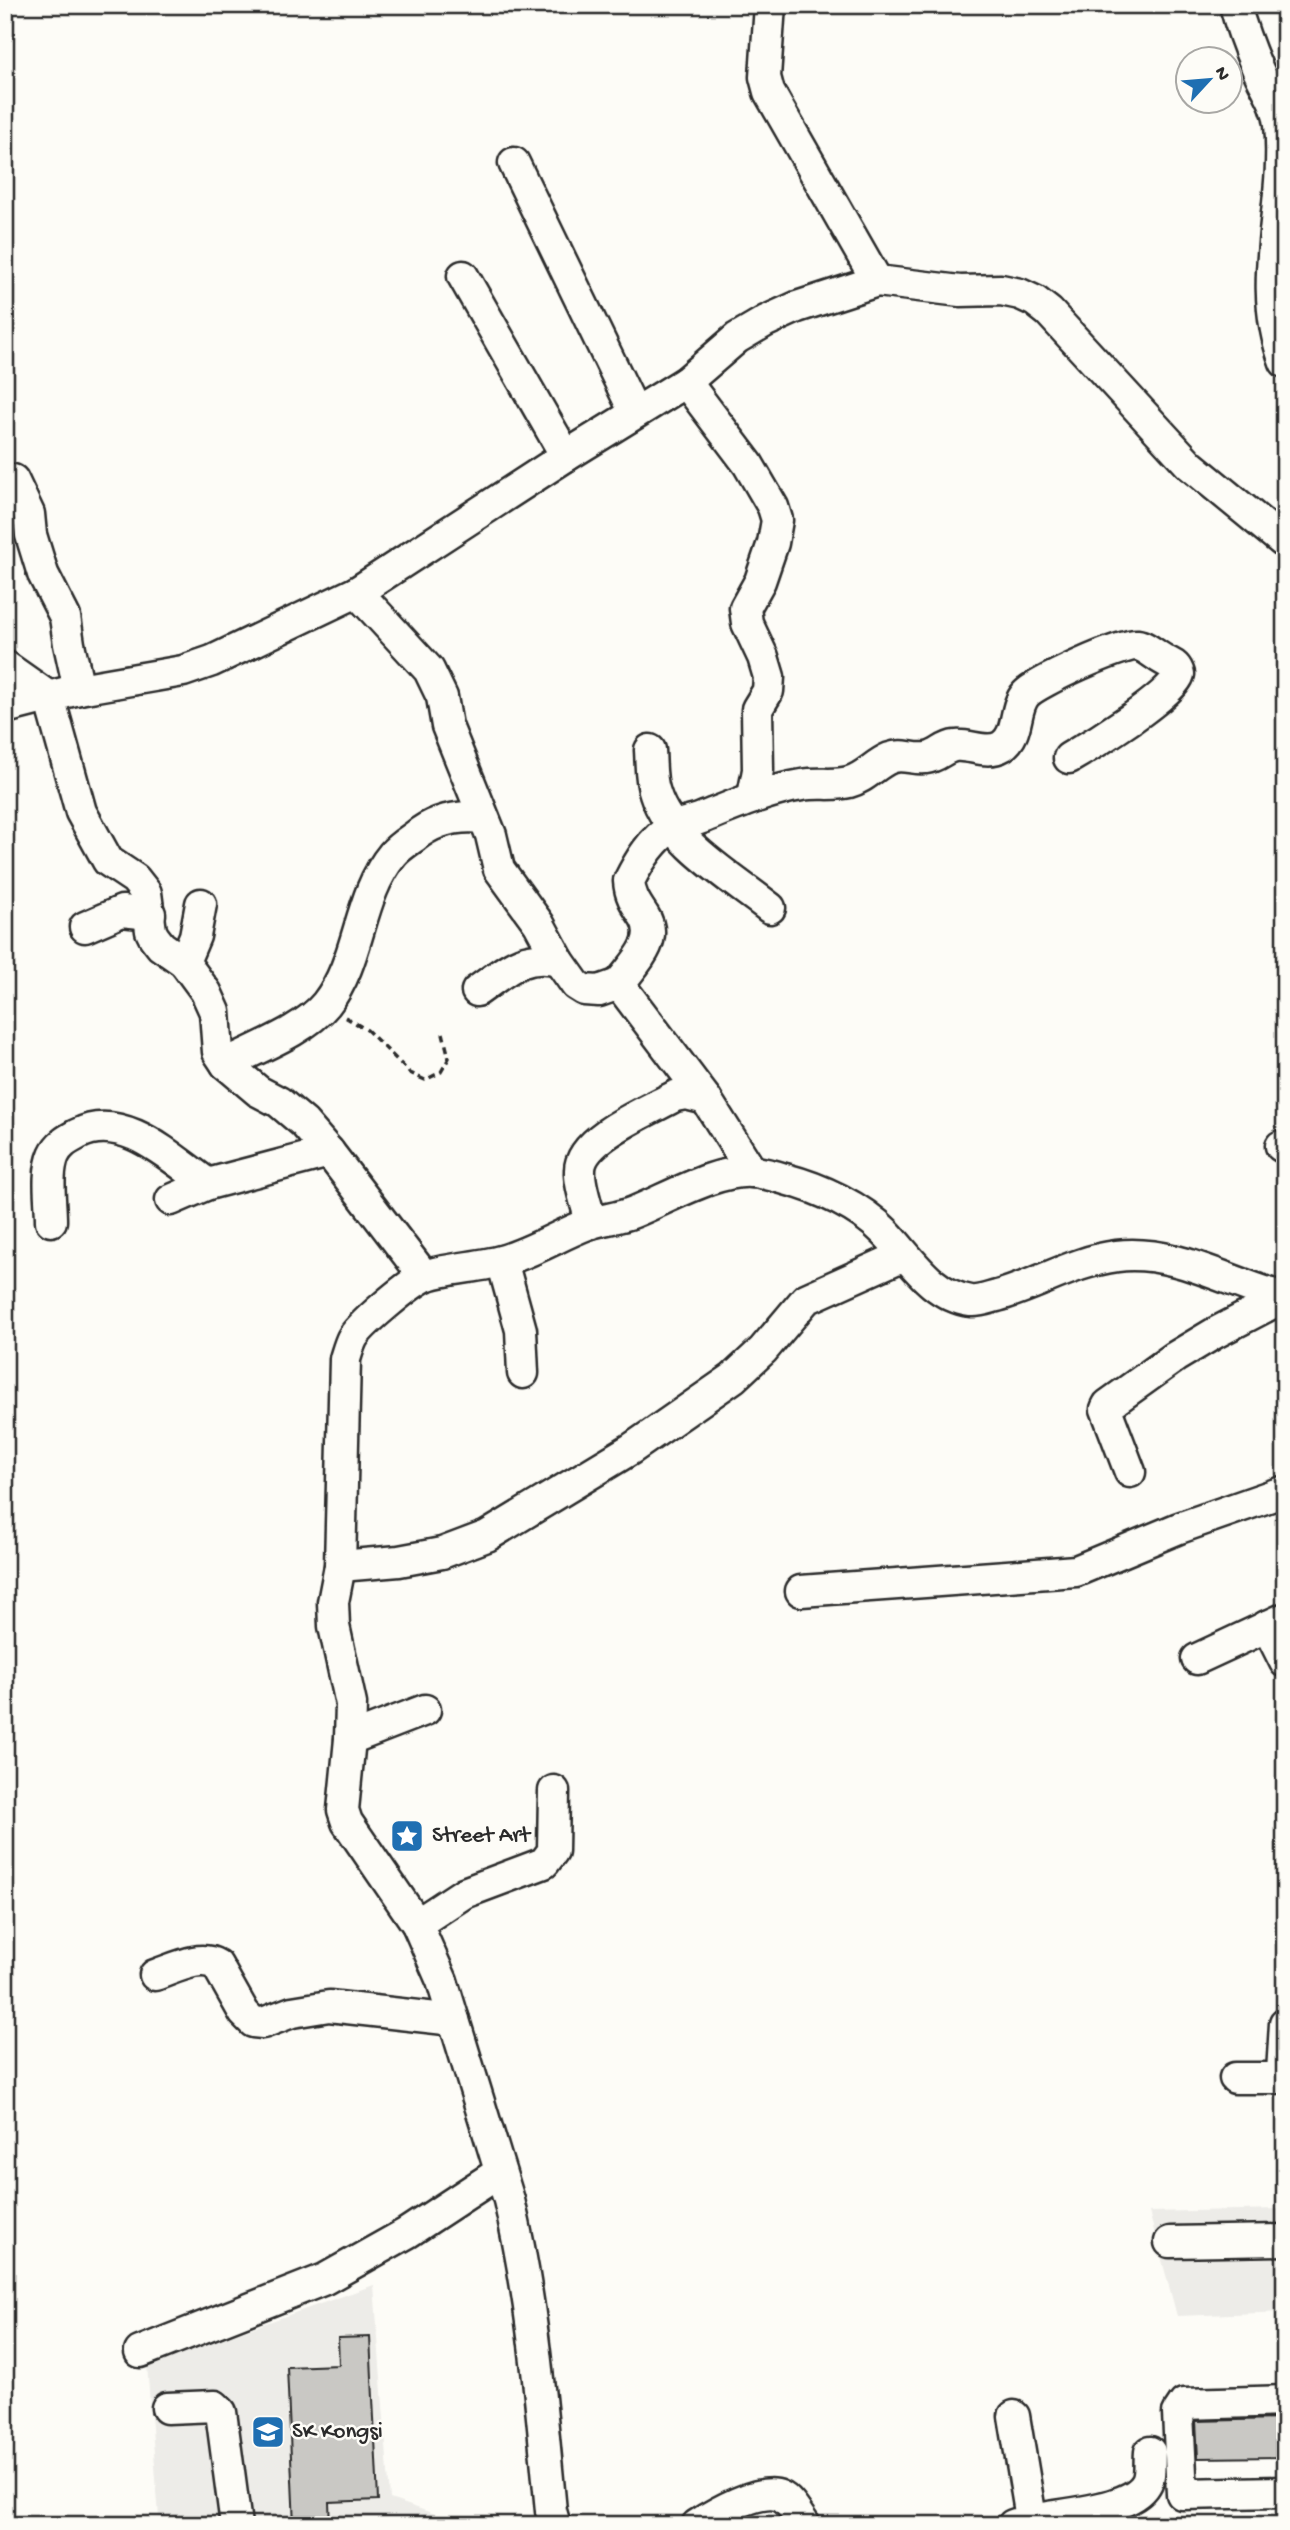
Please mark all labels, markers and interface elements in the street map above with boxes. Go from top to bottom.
north arrow [1174,46,1244,116]
text: N [1208,63,1234,85]
place icon: Street Art [388,1817,426,1855]
place label: Street Art [432,1823,531,1850]
school or university icon: SK Kongsi [249,2413,287,2451]
place label: SK Kongsi [292,2419,383,2446]

